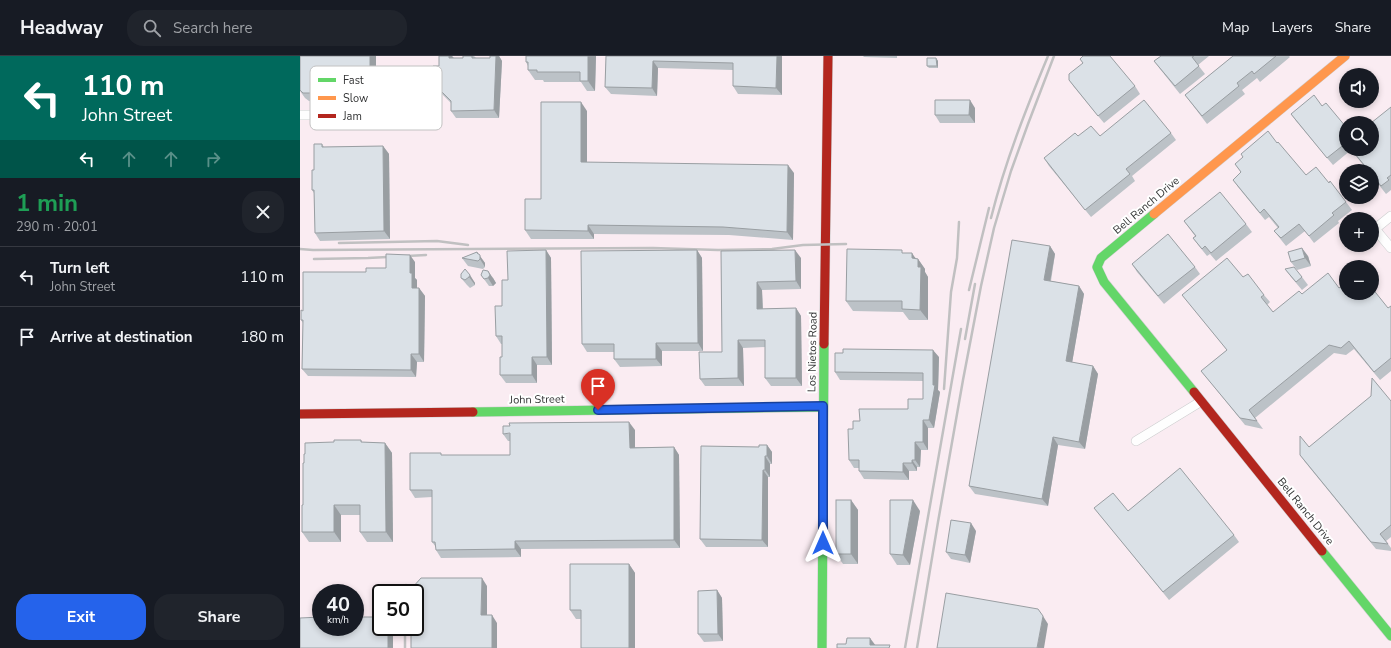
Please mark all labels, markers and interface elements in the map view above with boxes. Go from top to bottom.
search box [127,10,407,46]
text: Headway [20,15,103,41]
icon: search [141,17,163,39]
text: Search here [173,18,253,38]
text: Map [1222,18,1249,37]
text: Layers [1271,18,1313,37]
text: Share [1335,18,1371,37]
legend [310,66,442,130]
text: 110 m [82,67,165,105]
map controls [1339,68,1379,300]
button: sound [1339,68,1379,108]
icon: left [16,72,68,124]
text: Fast [343,73,364,88]
text: Slow [343,91,368,106]
text: John Street [82,103,172,127]
text: Jam [342,109,362,124]
button: search [1339,116,1379,156]
icon: left [76,148,98,170]
icon: ahead [118,148,140,170]
icon: ahead [160,148,182,170]
icon: right [202,148,224,170]
button: layers [1339,164,1379,204]
street label: Bell Ranch Drive [1110,173,1183,238]
text: 1 min [16,187,78,219]
button: close [242,191,284,233]
button: + [1339,212,1379,252]
text: 290 m · 20:01 [16,218,98,236]
text: Turn left [50,258,109,278]
button: − [1339,260,1379,300]
icon: left [16,266,38,288]
text: 110 m [240,267,284,287]
text: John Street [50,278,115,296]
street label: Los Nietos Road [804,312,821,392]
icon: arrive [16,326,38,348]
text: Arrive at destination [50,327,193,347]
text: 180 m [240,327,284,347]
pin [581,369,615,410]
icon: arrive [587,375,609,397]
street label: John Street [508,392,565,407]
street label: Bell Ranch Drive [1274,475,1337,548]
position arrow [802,522,844,564]
speed limit sign: 50 [372,584,424,636]
text: 40 [326,591,350,618]
button: Exit [16,594,146,640]
button: Share [154,594,284,640]
text: km/h [327,613,349,627]

